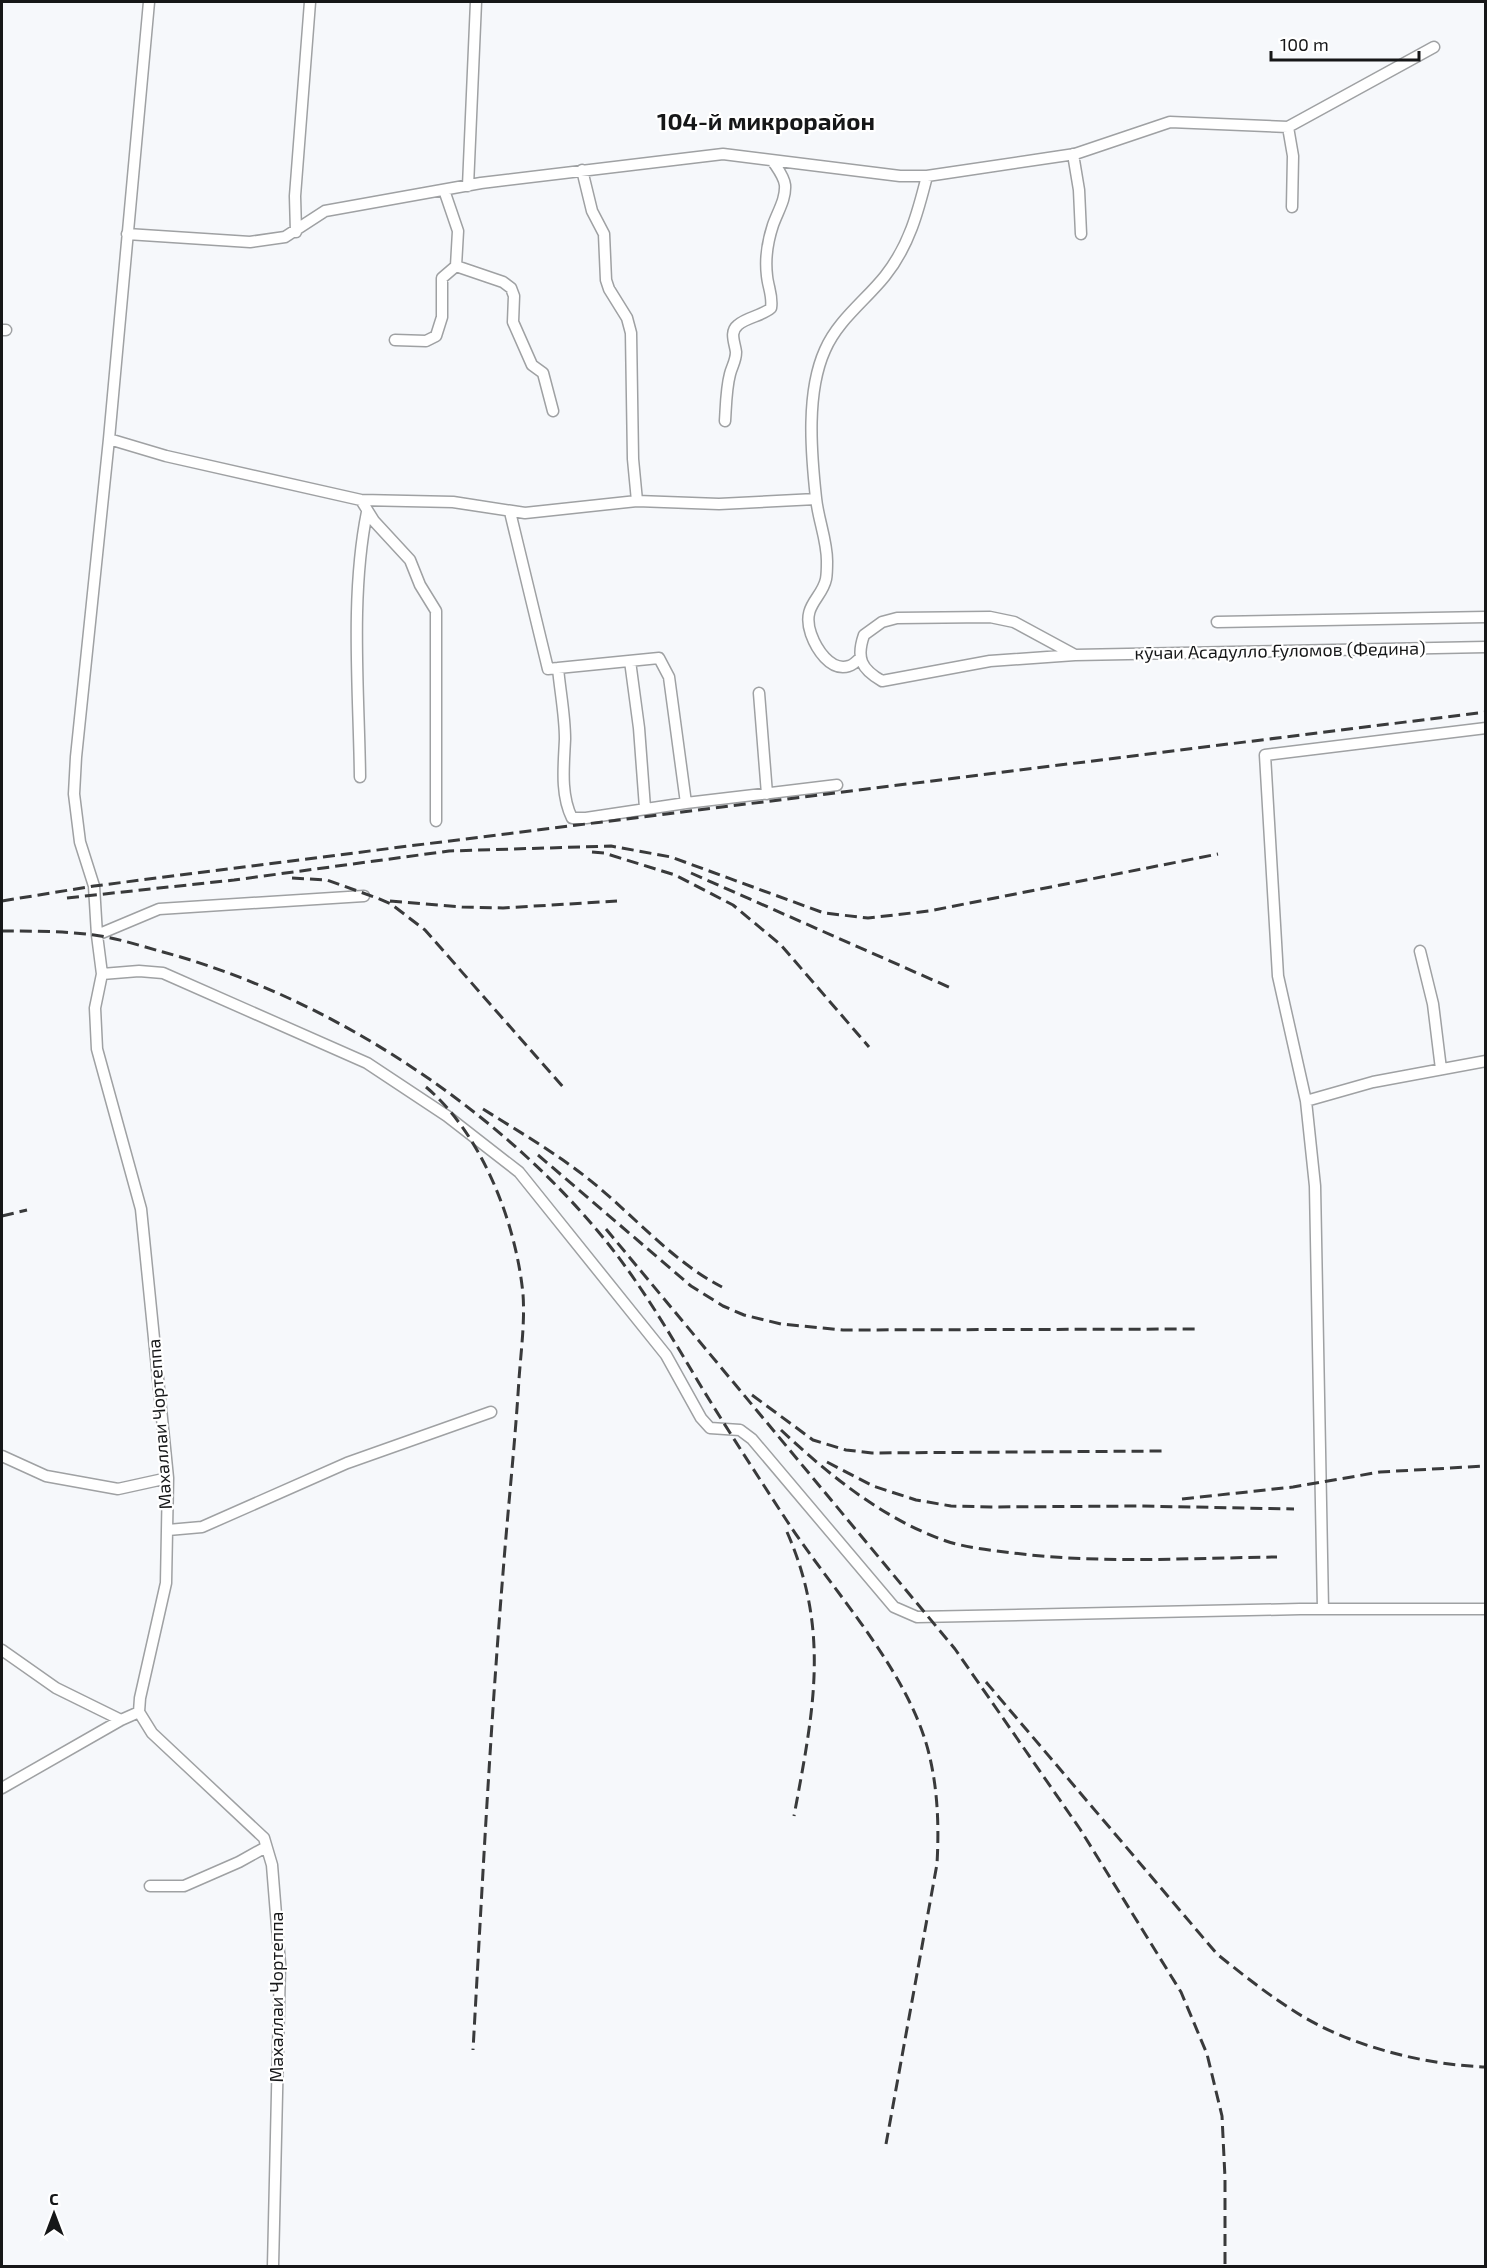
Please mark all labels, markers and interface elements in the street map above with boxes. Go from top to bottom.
scale bar [1271,24,1420,62]
text: 100 m [1280,33,1329,55]
district label: 104-й микрорайон [657,106,875,135]
street label: кӯчаи Асадулло Ғуломов (Федина) [1134,636,1426,664]
street label: Махаллаи Чортеппа [142,1338,176,1510]
street label: Махаллаи Чортеппа [265,1911,287,2083]
north arrow [24,2184,84,2244]
text: С [49,2189,59,2208]

